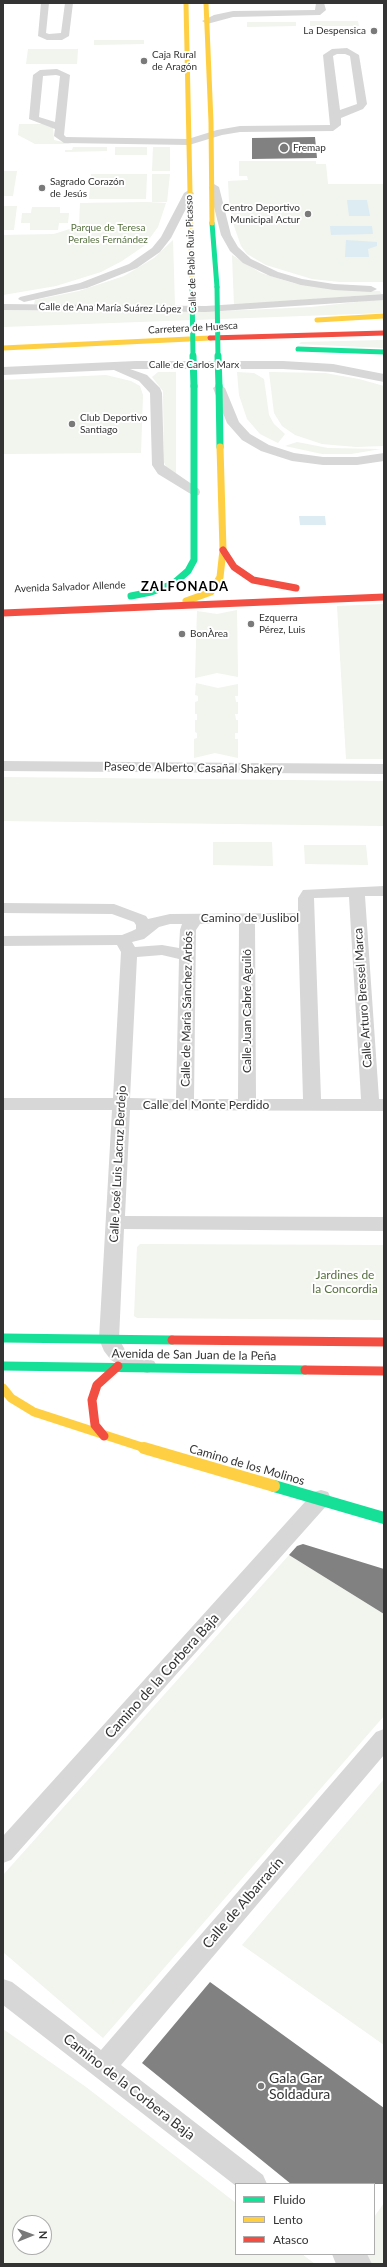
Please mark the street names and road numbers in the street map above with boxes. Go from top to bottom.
street label: Calle de Pablo Ruiz Picasso [183,195,199,313]
street label: Calle de Ana María Suárez López [39,301,181,315]
street label: Carretera de Huesca [148,320,238,336]
street label: Calle de Carlos Marx [149,359,239,371]
street label: Avenida Salvador Allende [14,579,126,595]
street label: Paseo de Alberto Casañal Shakery [104,759,282,777]
street label: Camino de Juslibol [201,911,299,925]
street label: Calle Arturo Bressel Marca [351,928,375,1068]
street label: Calle de María Sánchez Arbós [178,931,196,1087]
street label: Calle Juan Cabré Aguiló [240,949,254,1073]
street label: Calle José Luis Lacruz Berdejo [107,1085,129,1243]
street label: Calle del Monte Perdido [143,1098,269,1112]
street label: Avenida de San Juan de la Peña [111,1346,277,1364]
street label: Camino de los Molinos [188,1442,306,1488]
street label: Camino de la Corbera Baja [101,1610,223,1742]
street label: Calle de Albarracín [199,1854,287,1952]
street label: Camino de la Corbera Baja [60,2030,198,2144]

